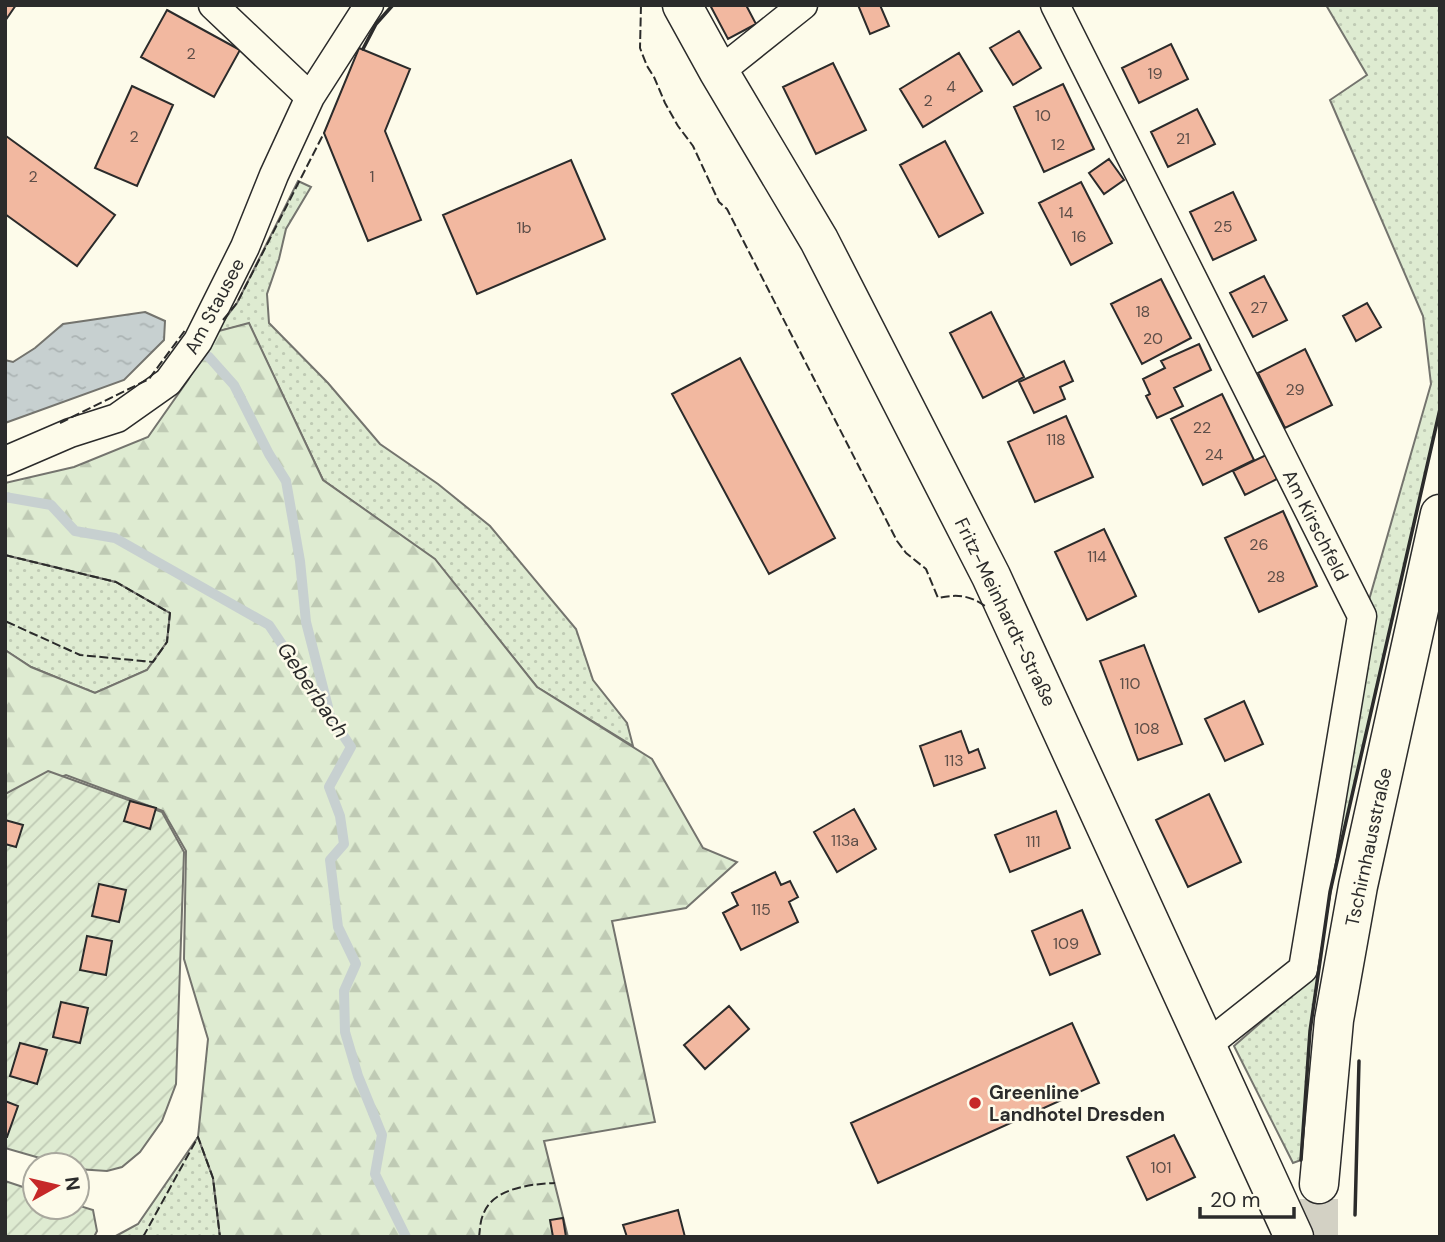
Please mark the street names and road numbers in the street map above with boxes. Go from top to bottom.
street label: Am Stausee [179,254,250,359]
street label: Am Kirschfeld [1277,465,1354,585]
street label: Fritz-Meinhardt-Straße [949,514,1062,711]
street label: Tschirnhausstraße [1339,765,1398,929]

